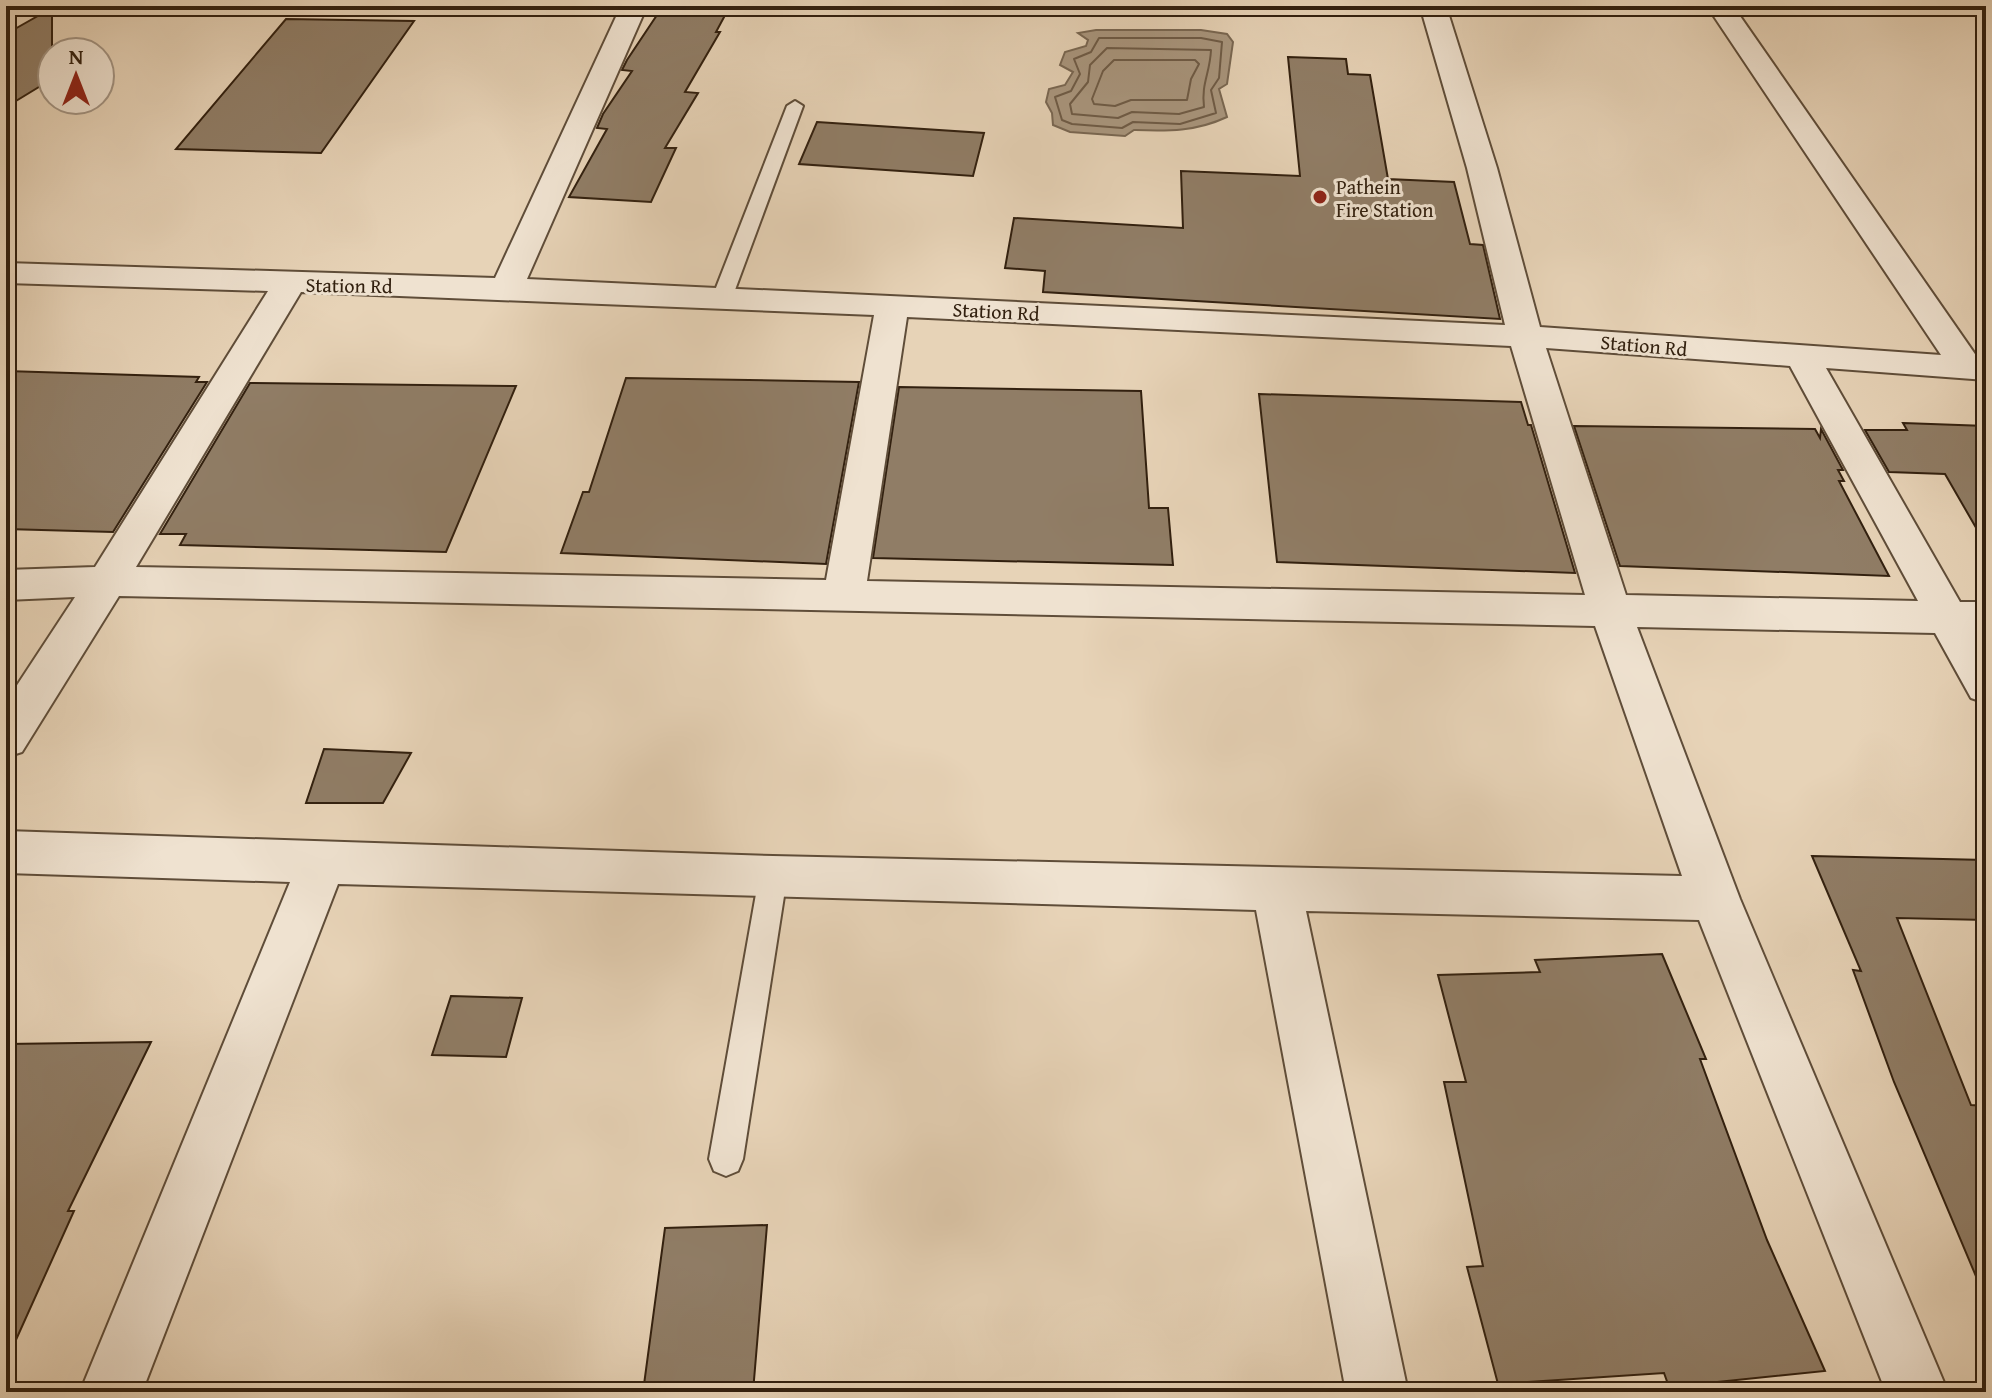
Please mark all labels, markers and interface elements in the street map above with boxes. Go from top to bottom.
north arrow [36,36,116,116]
text: N [69,40,84,72]
place label: Pathein Fire Station [1336,172,1434,224]
marker: Pathein Fire Station [1311,188,1329,206]
street label: Station Rd [305,270,393,300]
street label: Station Rd [952,294,1041,328]
street label: Station Rd [1599,327,1689,363]

